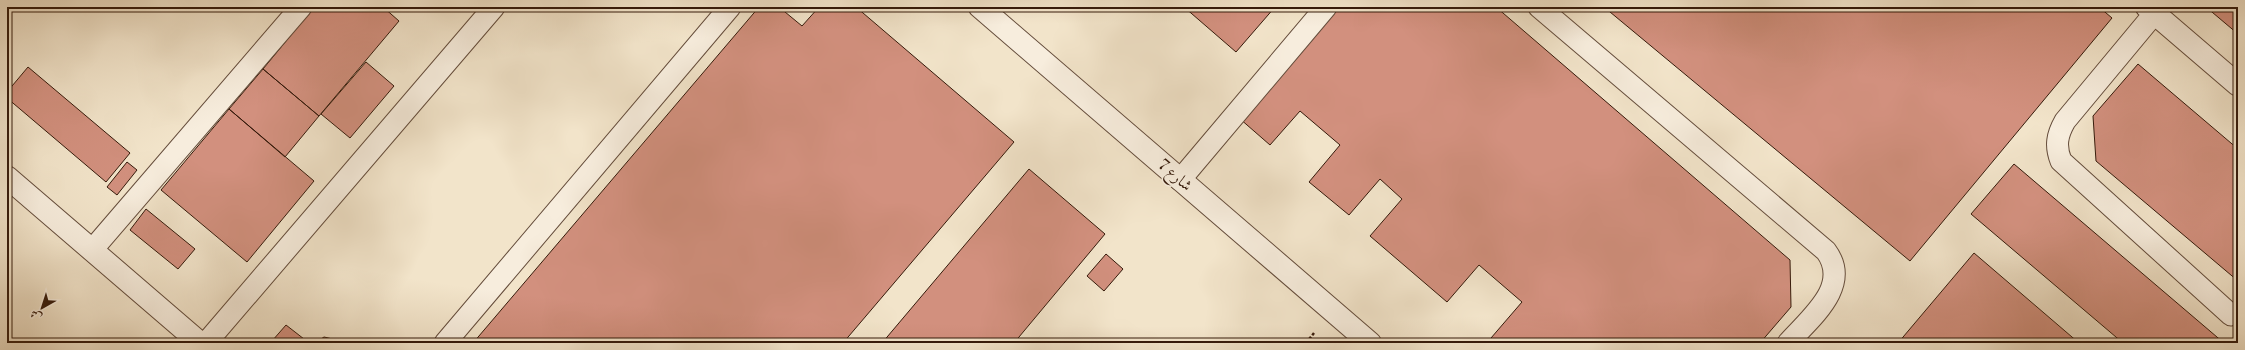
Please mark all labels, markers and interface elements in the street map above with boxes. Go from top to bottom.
street label: شارع 7 [1152,155,1196,198]
north arrow [22,288,62,328]
text: ش [28,306,45,324]

